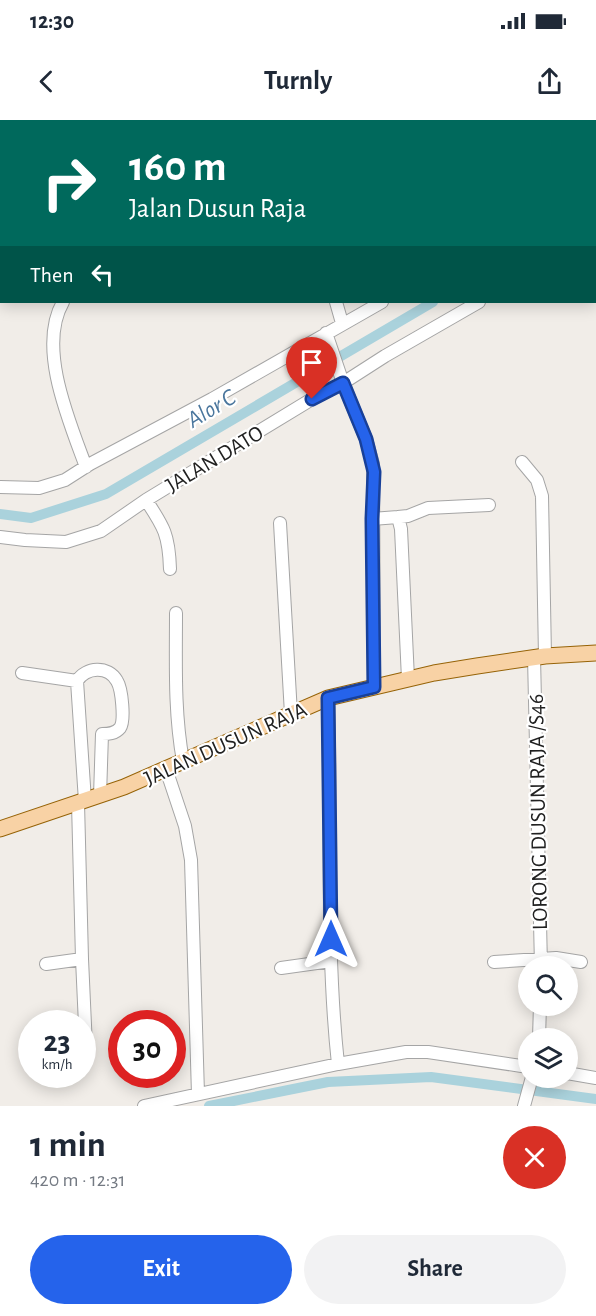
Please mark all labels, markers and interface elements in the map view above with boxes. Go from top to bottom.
text: 12:30 [30,10,74,32]
icon: back [30,65,63,98]
icon: share [533,65,566,98]
text: Turnly [264,67,332,94]
icon: right [30,144,108,222]
text: 160 m [129,146,227,188]
text: Jalan Dusun Raja [129,195,306,222]
icon: left [86,258,119,291]
text: Then [30,264,74,286]
pin [286,337,337,399]
icon: arrive [295,346,328,379]
water label: Alor C [182,385,241,433]
street label: JALAN DATO [162,421,267,496]
street label: LORONG DUSUN RAJA /S46 [525,694,551,930]
street label: JALAN DUSUN RAJA [141,698,310,790]
position arrow [299,907,363,971]
map controls [518,956,578,1088]
button: search [518,956,578,1016]
speed limit sign: 30 [108,1010,186,1088]
text: 23 [43,1027,71,1057]
button: layers [518,1028,578,1088]
text: km/h [42,1057,72,1072]
button: close [503,1126,566,1189]
text: 1 min [30,1127,106,1163]
text: 420 m · 12:31 [30,1170,125,1190]
button: Exit [30,1235,292,1304]
button: Share [304,1235,566,1304]

